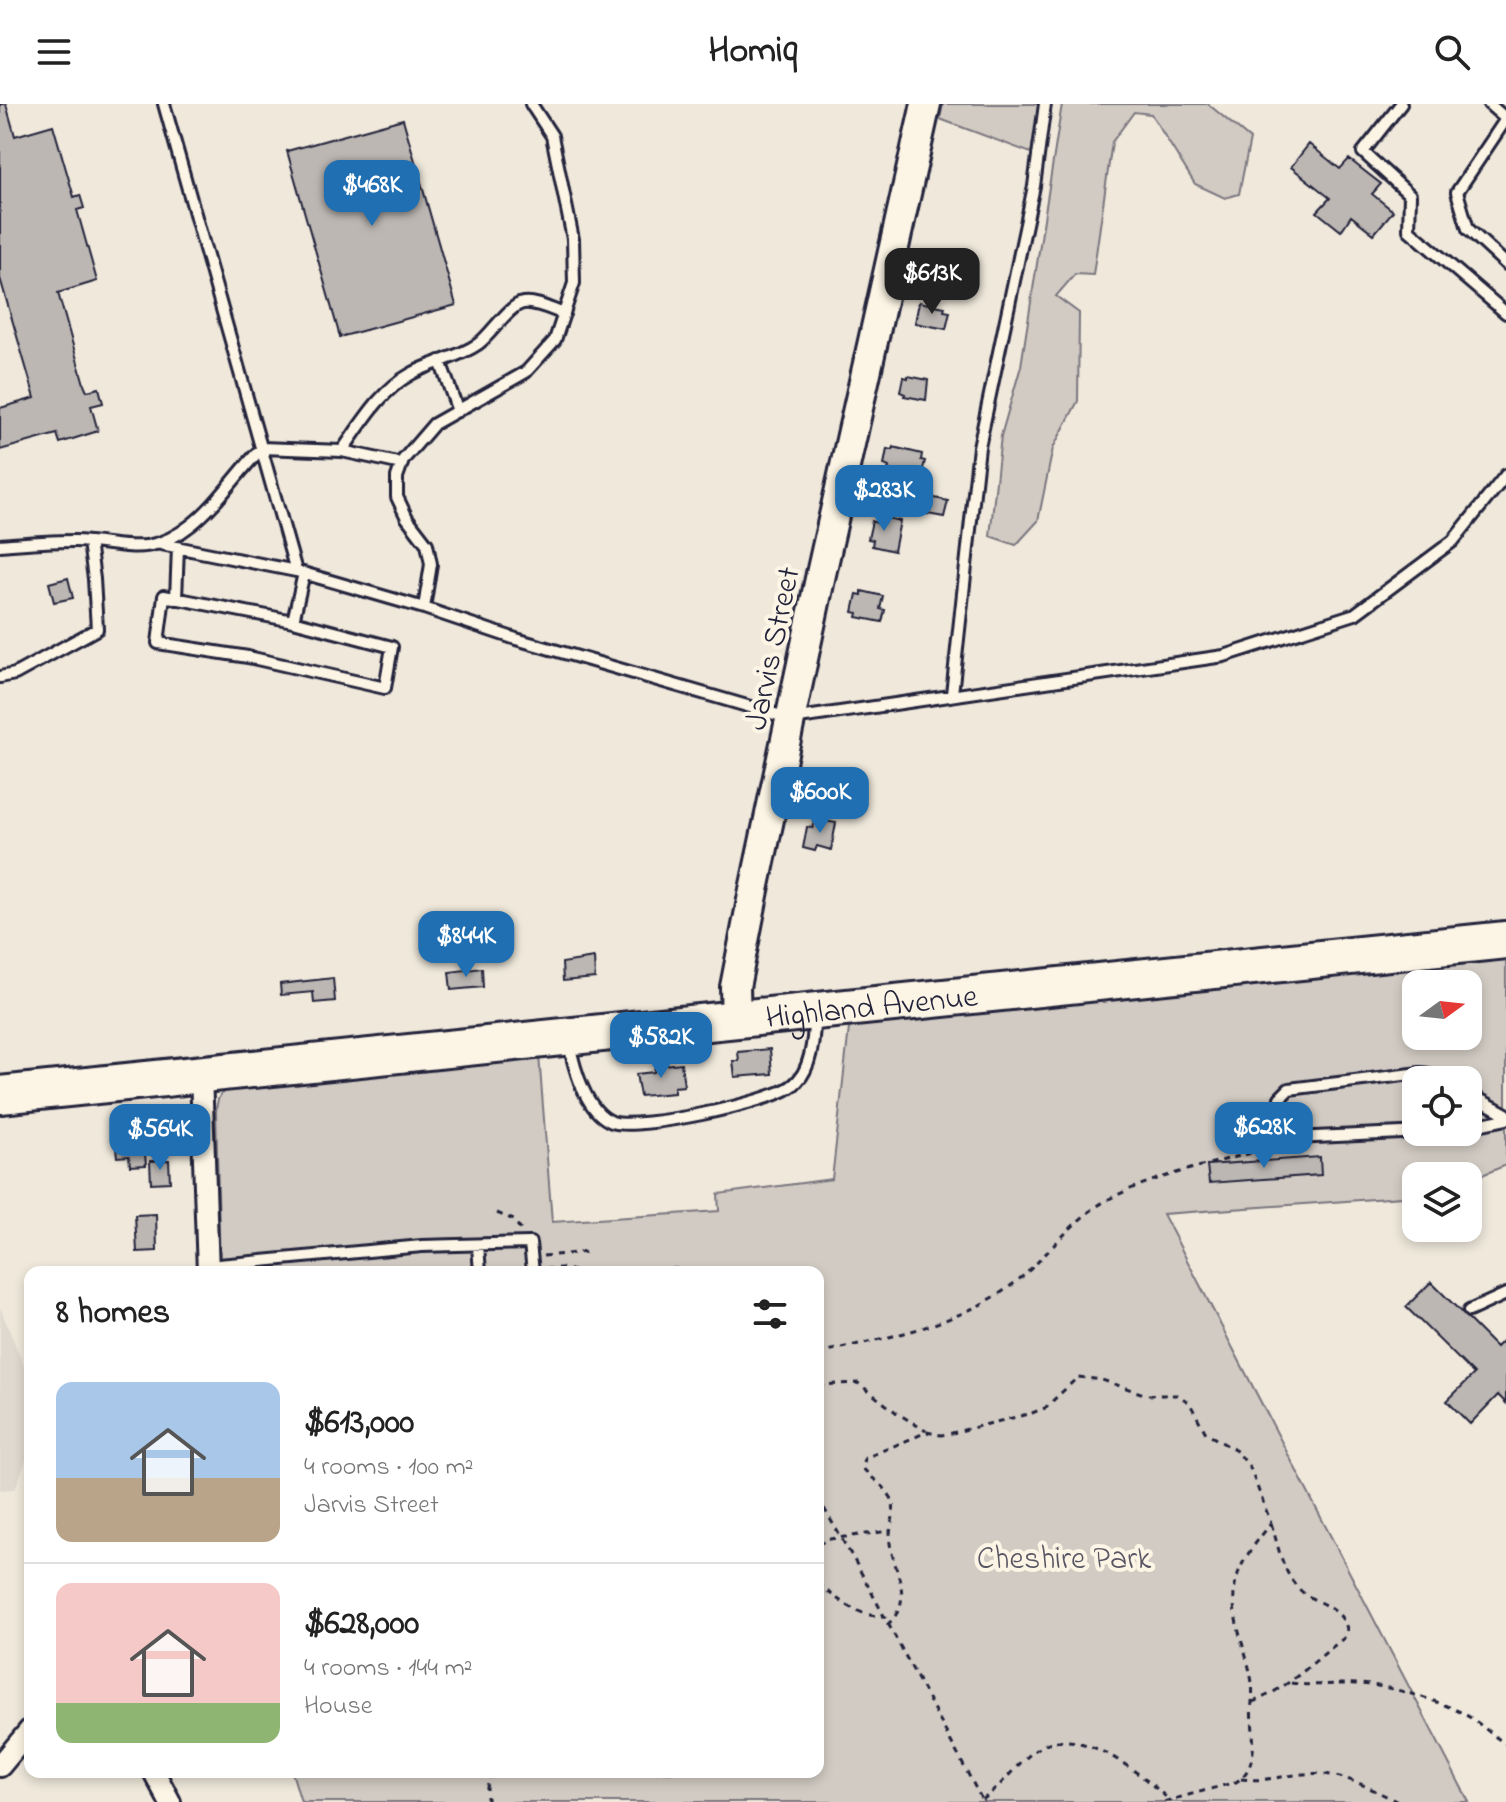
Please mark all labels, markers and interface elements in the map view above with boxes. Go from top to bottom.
text: Homiq [708,26,798,79]
icon: menu [32,30,76,74]
icon: search [1430,30,1474,74]
pin: $468K [316,160,428,228]
text: $468K [342,167,402,205]
pin: $613K [876,248,988,316]
text: $613K [903,255,961,293]
pin: $283K [828,465,940,533]
text: $283K [853,472,915,510]
street label: Jarvis Street [734,562,815,735]
pin: $600K [764,767,876,835]
text: $600K [789,774,851,812]
pin: $844K [410,911,522,979]
text: $844K [436,918,496,956]
north arrow [1402,970,1482,1050]
map controls [1402,970,1482,1242]
street label: Highland Avenue [763,974,981,1043]
pin: $582K [605,1012,717,1080]
text: $582K [628,1019,694,1057]
button: locate [1402,1066,1482,1146]
pin: $628K [1208,1102,1320,1170]
pin: $564K [104,1104,216,1172]
text: $628K [1233,1109,1295,1147]
text: $564K [127,1111,193,1149]
button: layers [1402,1162,1482,1242]
text: 8 homes [56,1289,170,1339]
icon: filters [748,1292,792,1336]
text: $613,000 [304,1399,414,1449]
icon: home [120,1414,216,1510]
text: 4 rooms · 100 m² [304,1449,473,1487]
text: Jarvis Street [304,1487,439,1525]
park label: Cheshire Park [977,1537,1152,1584]
text: $628,000 [304,1600,419,1650]
icon: home [120,1615,216,1711]
text: 4 rooms · 144 m² [304,1650,472,1688]
text: House [304,1688,372,1726]

